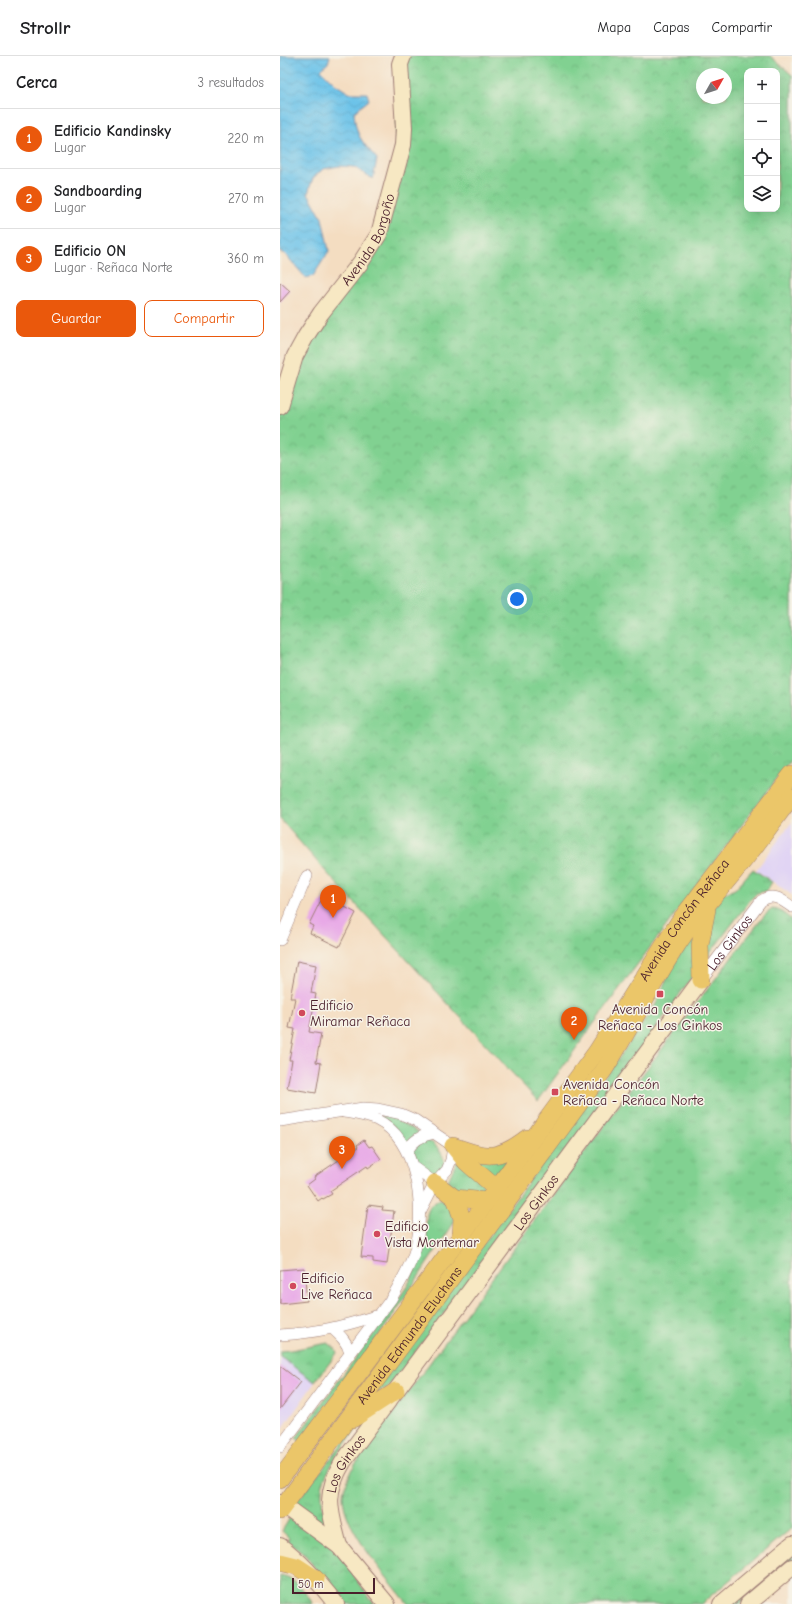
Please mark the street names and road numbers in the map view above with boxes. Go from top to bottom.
street label: Avenida Borgoño [337,192,398,289]
street label: Avenida Concón Reñaca [635,855,733,984]
street label: Los Ginkos [703,911,756,974]
street label: Los Ginkos [510,1171,562,1234]
street label: Avenida Edmundo Eluchans [353,1263,465,1408]
street label: Los Ginkos [322,1431,369,1494]

